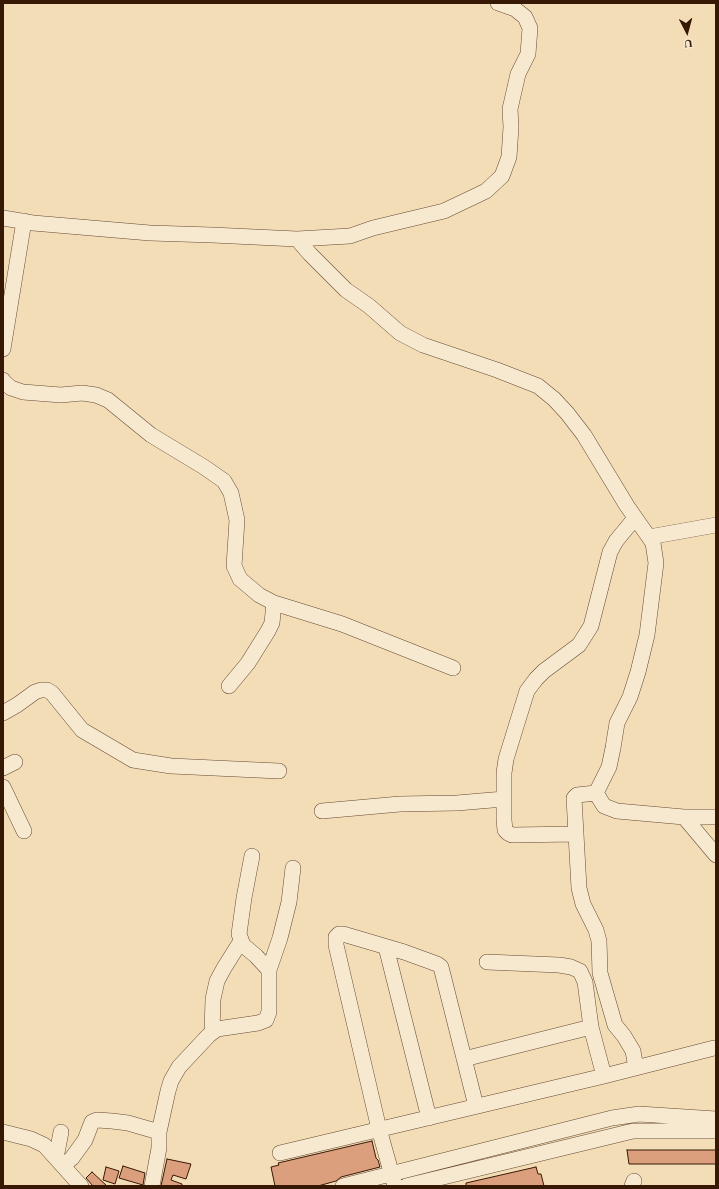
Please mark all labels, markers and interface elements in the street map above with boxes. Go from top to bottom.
north arrow [667,12,707,52]
text: U [683,37,693,51]

